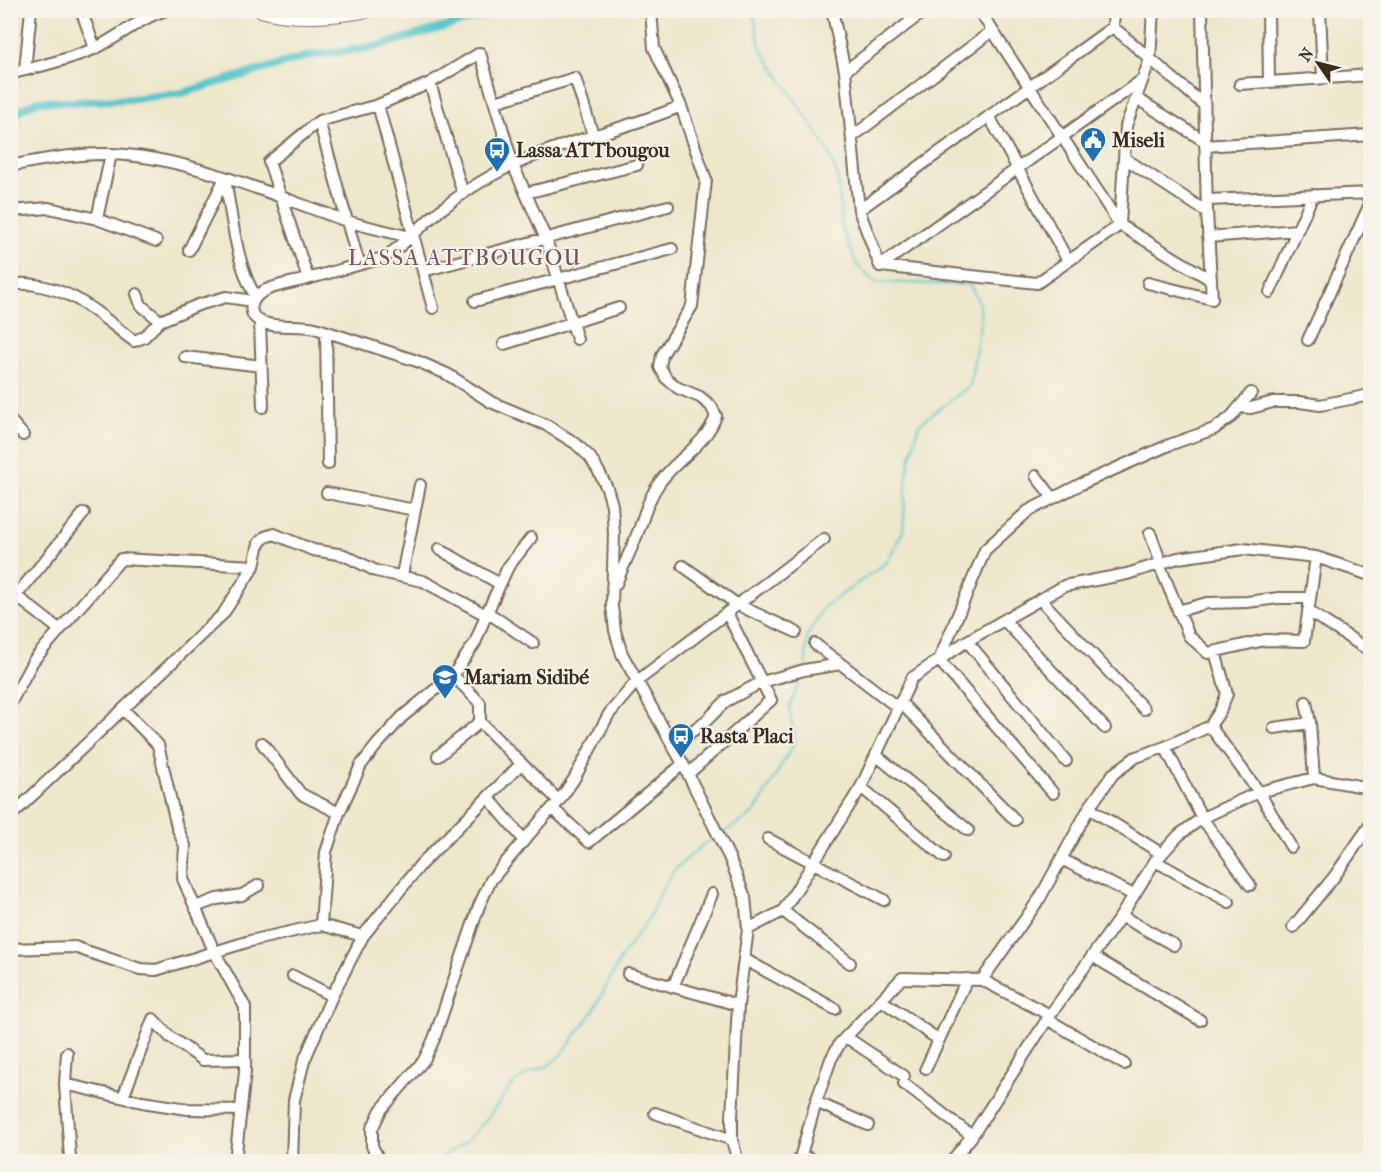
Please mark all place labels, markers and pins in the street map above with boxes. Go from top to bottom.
public building icon: Miseli [1078,125,1108,163]
place label: Miseli [1111,129,1166,152]
bus stop icon: Lassa ATTbougou [482,135,512,173]
place label: Lassa ATTbougou [516,139,670,162]
school or university icon: Mariam Sidibé [430,662,460,700]
place label: Mariam Sidibé [463,666,589,689]
bus stop icon: Rasta Placi [666,721,696,759]
place label: Rasta Placi [700,725,795,748]

